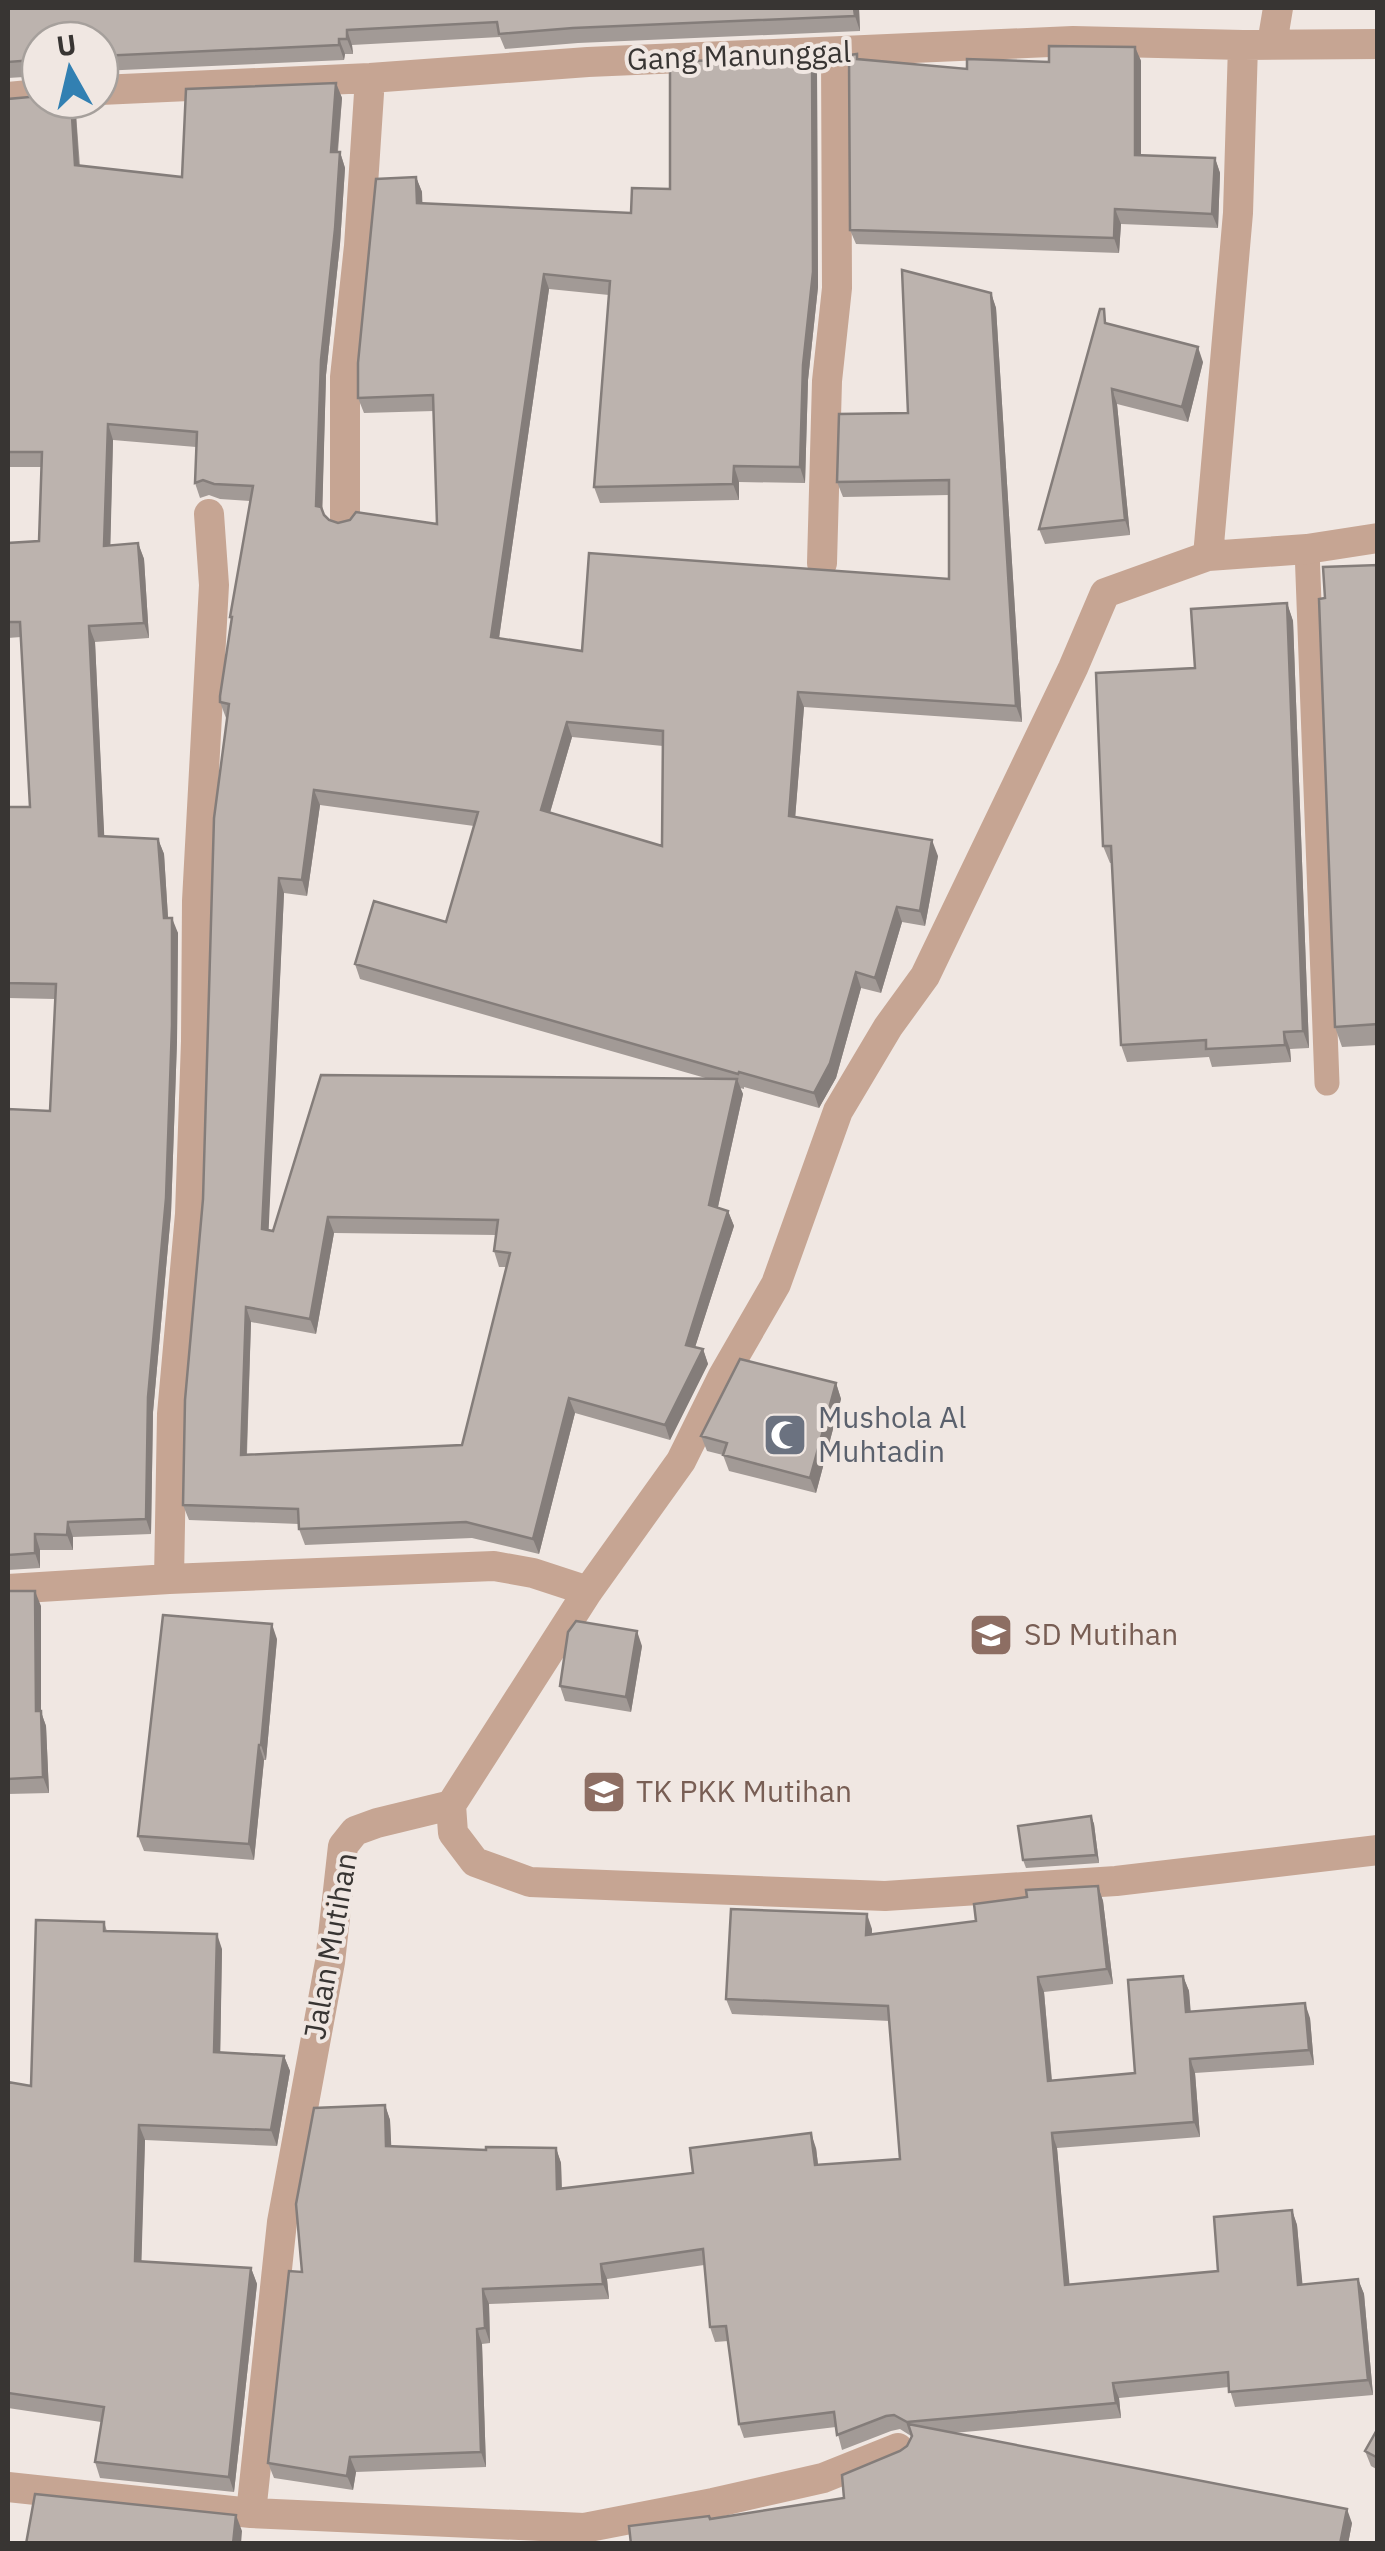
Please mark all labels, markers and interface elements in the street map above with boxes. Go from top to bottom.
north arrow [20,20,120,120]
text: U [54,25,79,64]
street label: Gang Manunggal [626,31,852,78]
place label: Mushola Al Muhtadin [818,1397,967,1470]
mosque icon: Mushola Al Muhtadin [762,1412,808,1458]
school or university icon: SD Mutihan [968,1612,1014,1658]
place label: SD Mutihan [1024,1614,1178,1653]
school or university icon: TK PKK Mutihan [581,1769,627,1815]
place label: TK PKK Mutihan [636,1771,852,1810]
street label: Jalan Mutihan [294,1849,365,2042]

